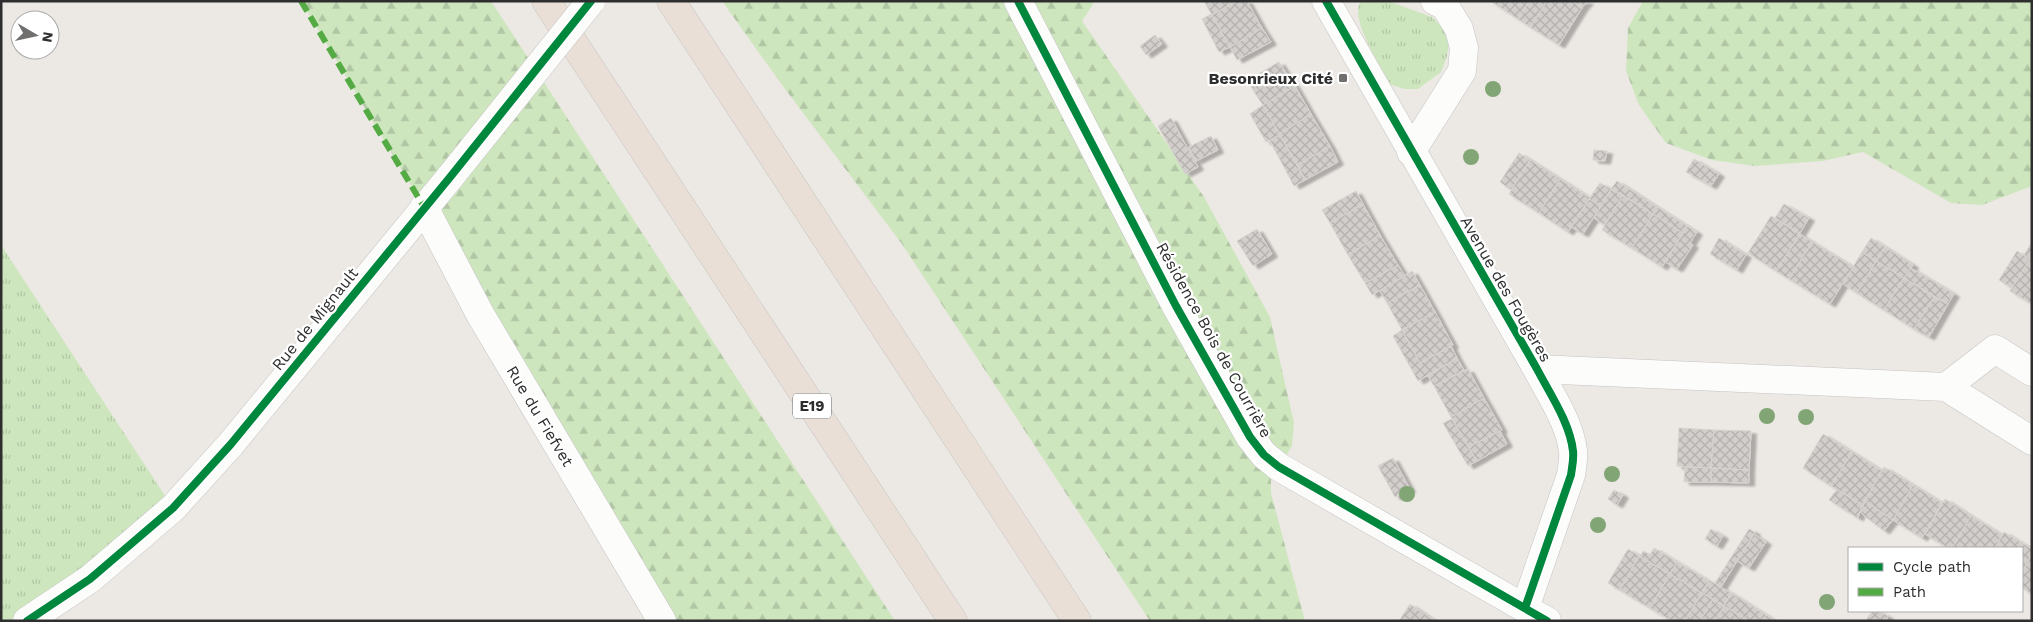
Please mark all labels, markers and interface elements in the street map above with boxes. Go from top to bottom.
north arrow [10,10,60,60]
text: N [39,31,57,43]
place label: Besonrieux Cité [1209,69,1333,88]
marker: Besonrieux Cité [1337,72,1349,84]
street label: Avenue des Fougères [1456,213,1556,365]
street label: Résidence Bois de Courrière [1152,239,1276,441]
street label: Rue de Mignault [268,264,362,374]
street label: Rue du Fiefvet [503,362,578,470]
road number: E19 [793,394,831,418]
legend [1848,547,2023,612]
text: Cycle path [1893,558,1971,576]
text: Path [1893,583,1926,601]

